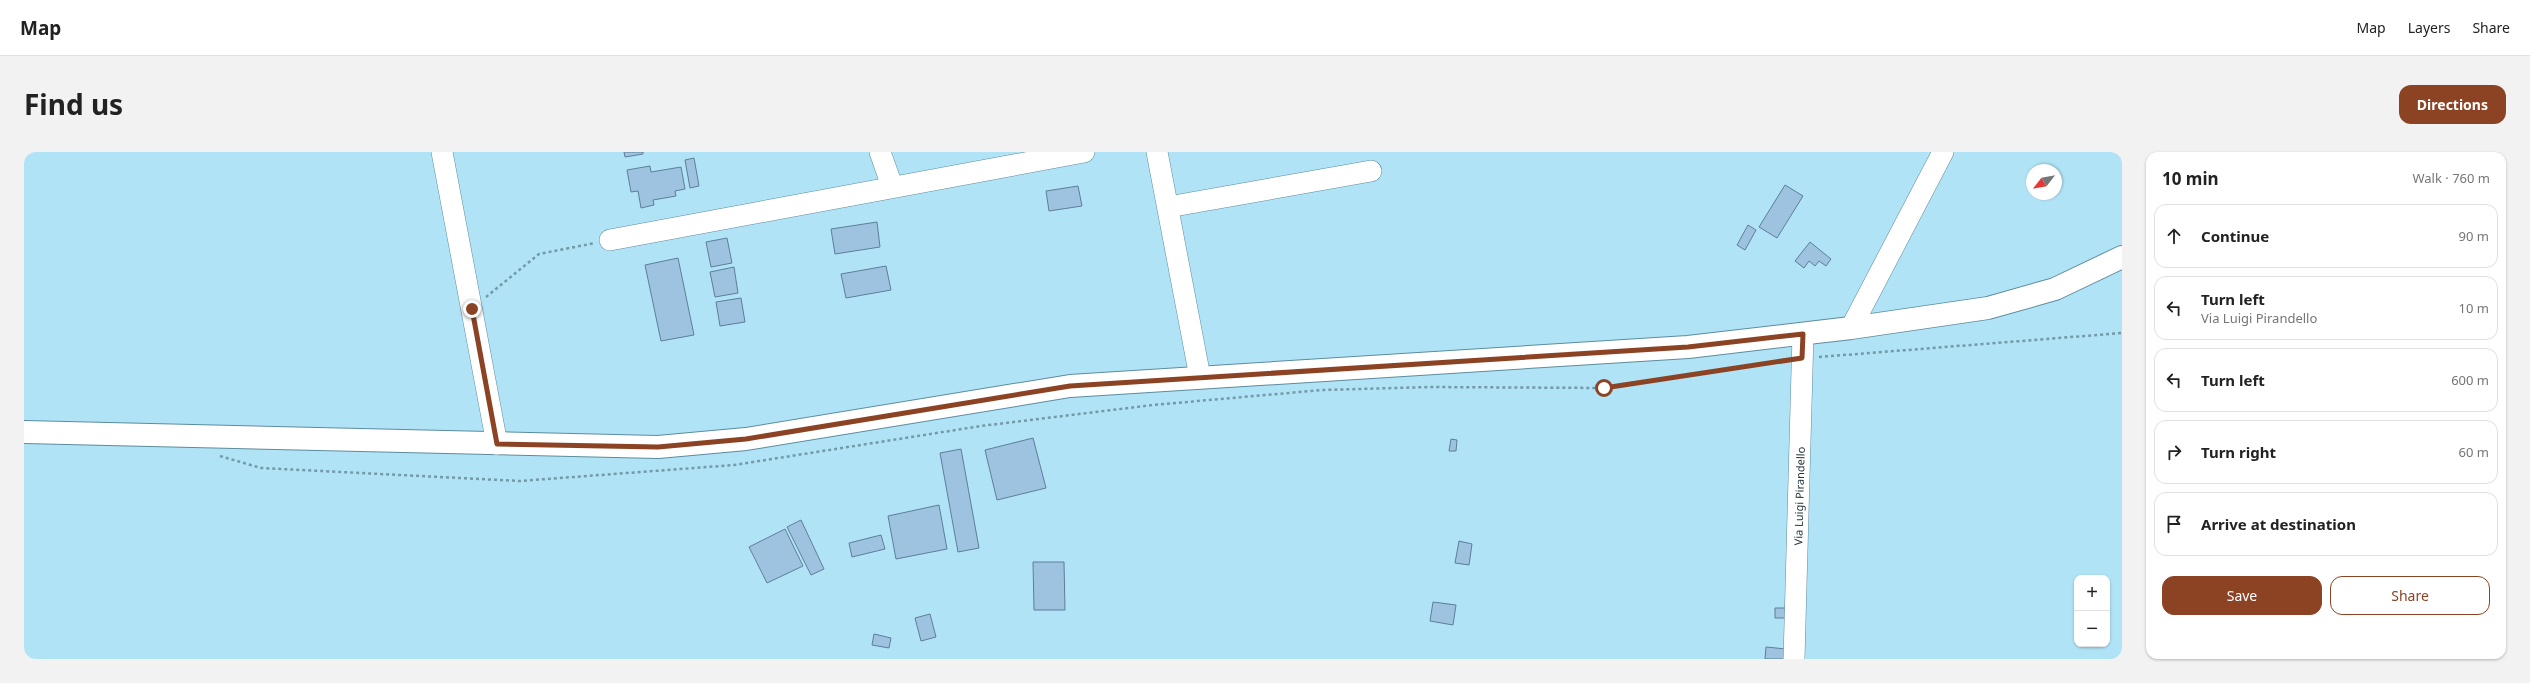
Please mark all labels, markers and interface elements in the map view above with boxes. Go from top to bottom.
text: Map [20,15,61,41]
text: Map [2357,18,2386,37]
text: Layers [2408,18,2450,37]
text: Share [2472,18,2510,37]
text: Find us [24,85,123,123]
button: Directions [2399,85,2506,124]
north arrow [2026,164,2062,200]
text: 10 min [2162,167,2219,190]
text: Walk · 760 m [2412,169,2490,187]
icon: ahead [2163,225,2185,247]
text: Continue [2201,226,2269,246]
text: 90 m [2459,227,2489,245]
text: Turn left [2201,289,2265,309]
icon: left [2163,297,2185,319]
text: 10 m [2459,299,2489,317]
route end [463,300,481,318]
text: Via Luigi Pirandello [2201,309,2317,327]
icon: left [2163,369,2185,391]
text: Turn left [2201,370,2265,390]
text: 600 m [2451,371,2489,389]
route start [1595,379,1613,397]
icon: right [2163,441,2185,463]
text: Turn right [2201,442,2276,462]
text: 60 m [2459,443,2489,461]
street label: Via Luigi Pirandello [1790,446,1807,546]
icon: arrive [2163,513,2185,535]
text: Arrive at destination [2201,514,2356,534]
map controls [2074,575,2110,647]
button: + [2074,575,2110,611]
button: Save [2162,576,2322,615]
button: Share [2330,576,2490,615]
button: − [2074,611,2110,647]

